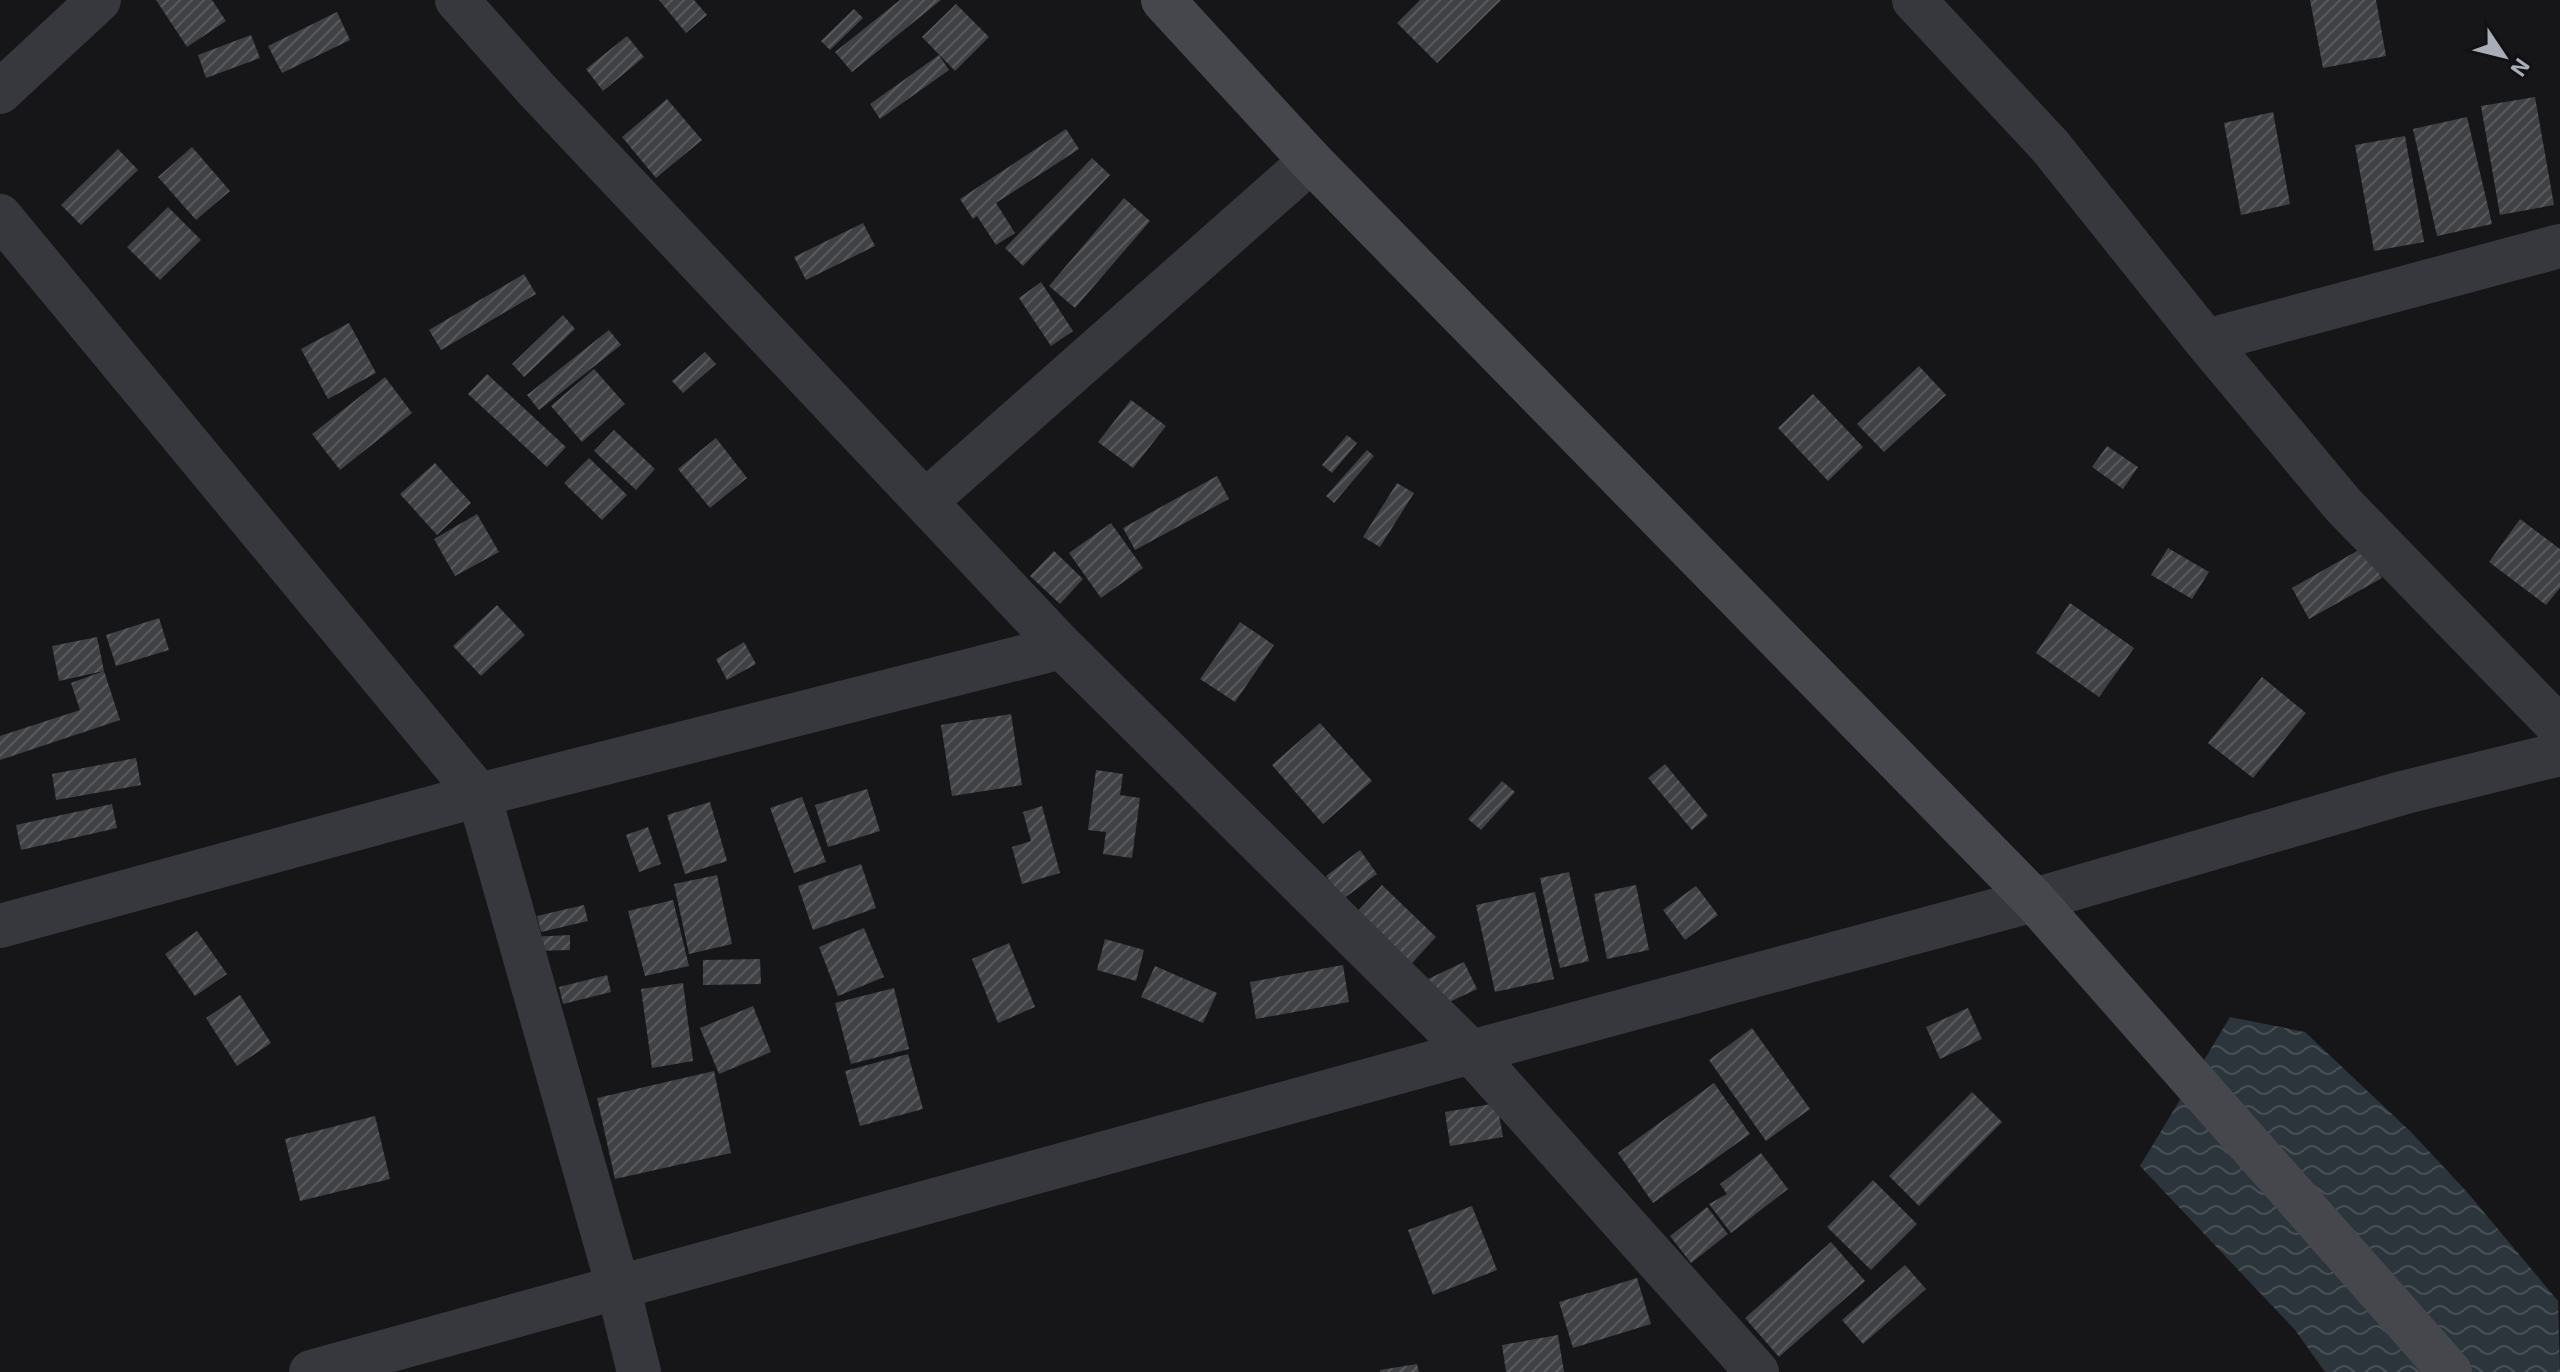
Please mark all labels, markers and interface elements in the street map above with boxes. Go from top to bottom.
north arrow [2464,16,2544,96]
text: N [2506,54,2536,82]

